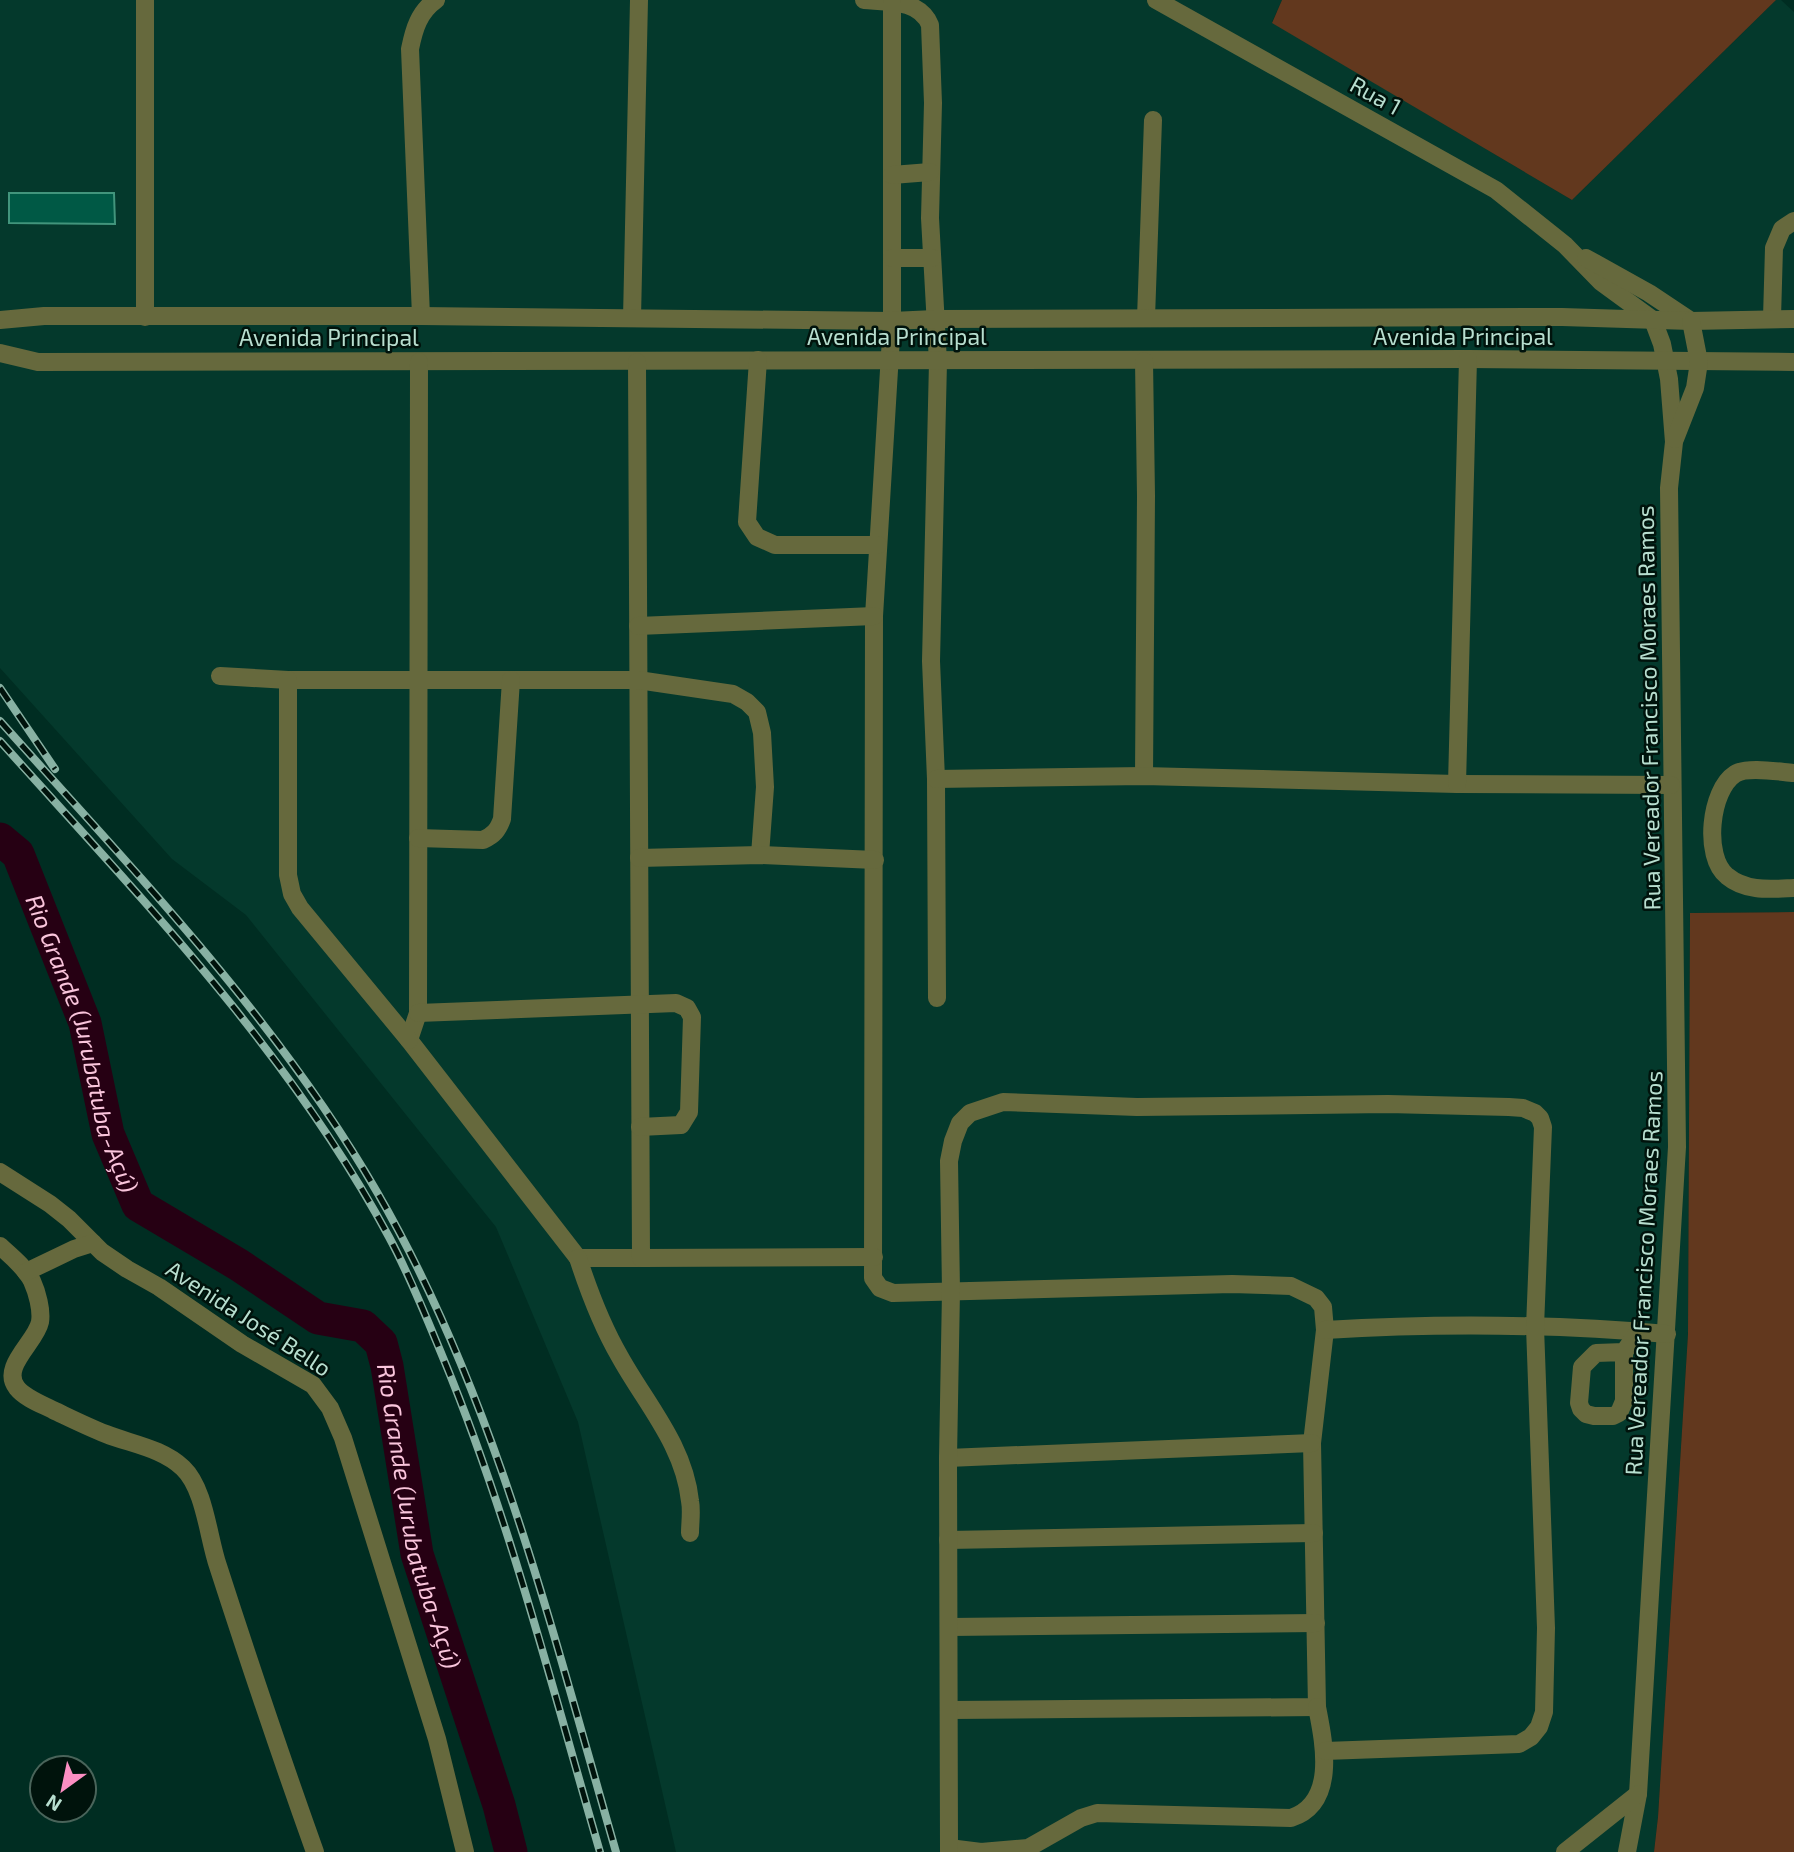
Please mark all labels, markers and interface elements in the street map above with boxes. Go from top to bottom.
street label: Rua 1 [1345,70,1407,120]
street label: Avenida Principal [807,322,987,350]
street label: Avenida Principal [1373,322,1553,350]
street label: Avenida Principal [239,323,419,351]
street label: Rua Vereador Francisco Moraes Ramos [1630,505,1666,911]
water label: Rio Grande (Jurubatuba-Açú) [21,890,146,1197]
street label: Rua Vereador Francisco Moraes Ramos [1618,1070,1668,1476]
street label: Avenida José Bello [161,1254,337,1382]
water label: Rio Grande (Jurubatuba-Açú) [372,1361,468,1672]
north arrow [28,1754,98,1824]
text: N [41,1790,65,1817]

